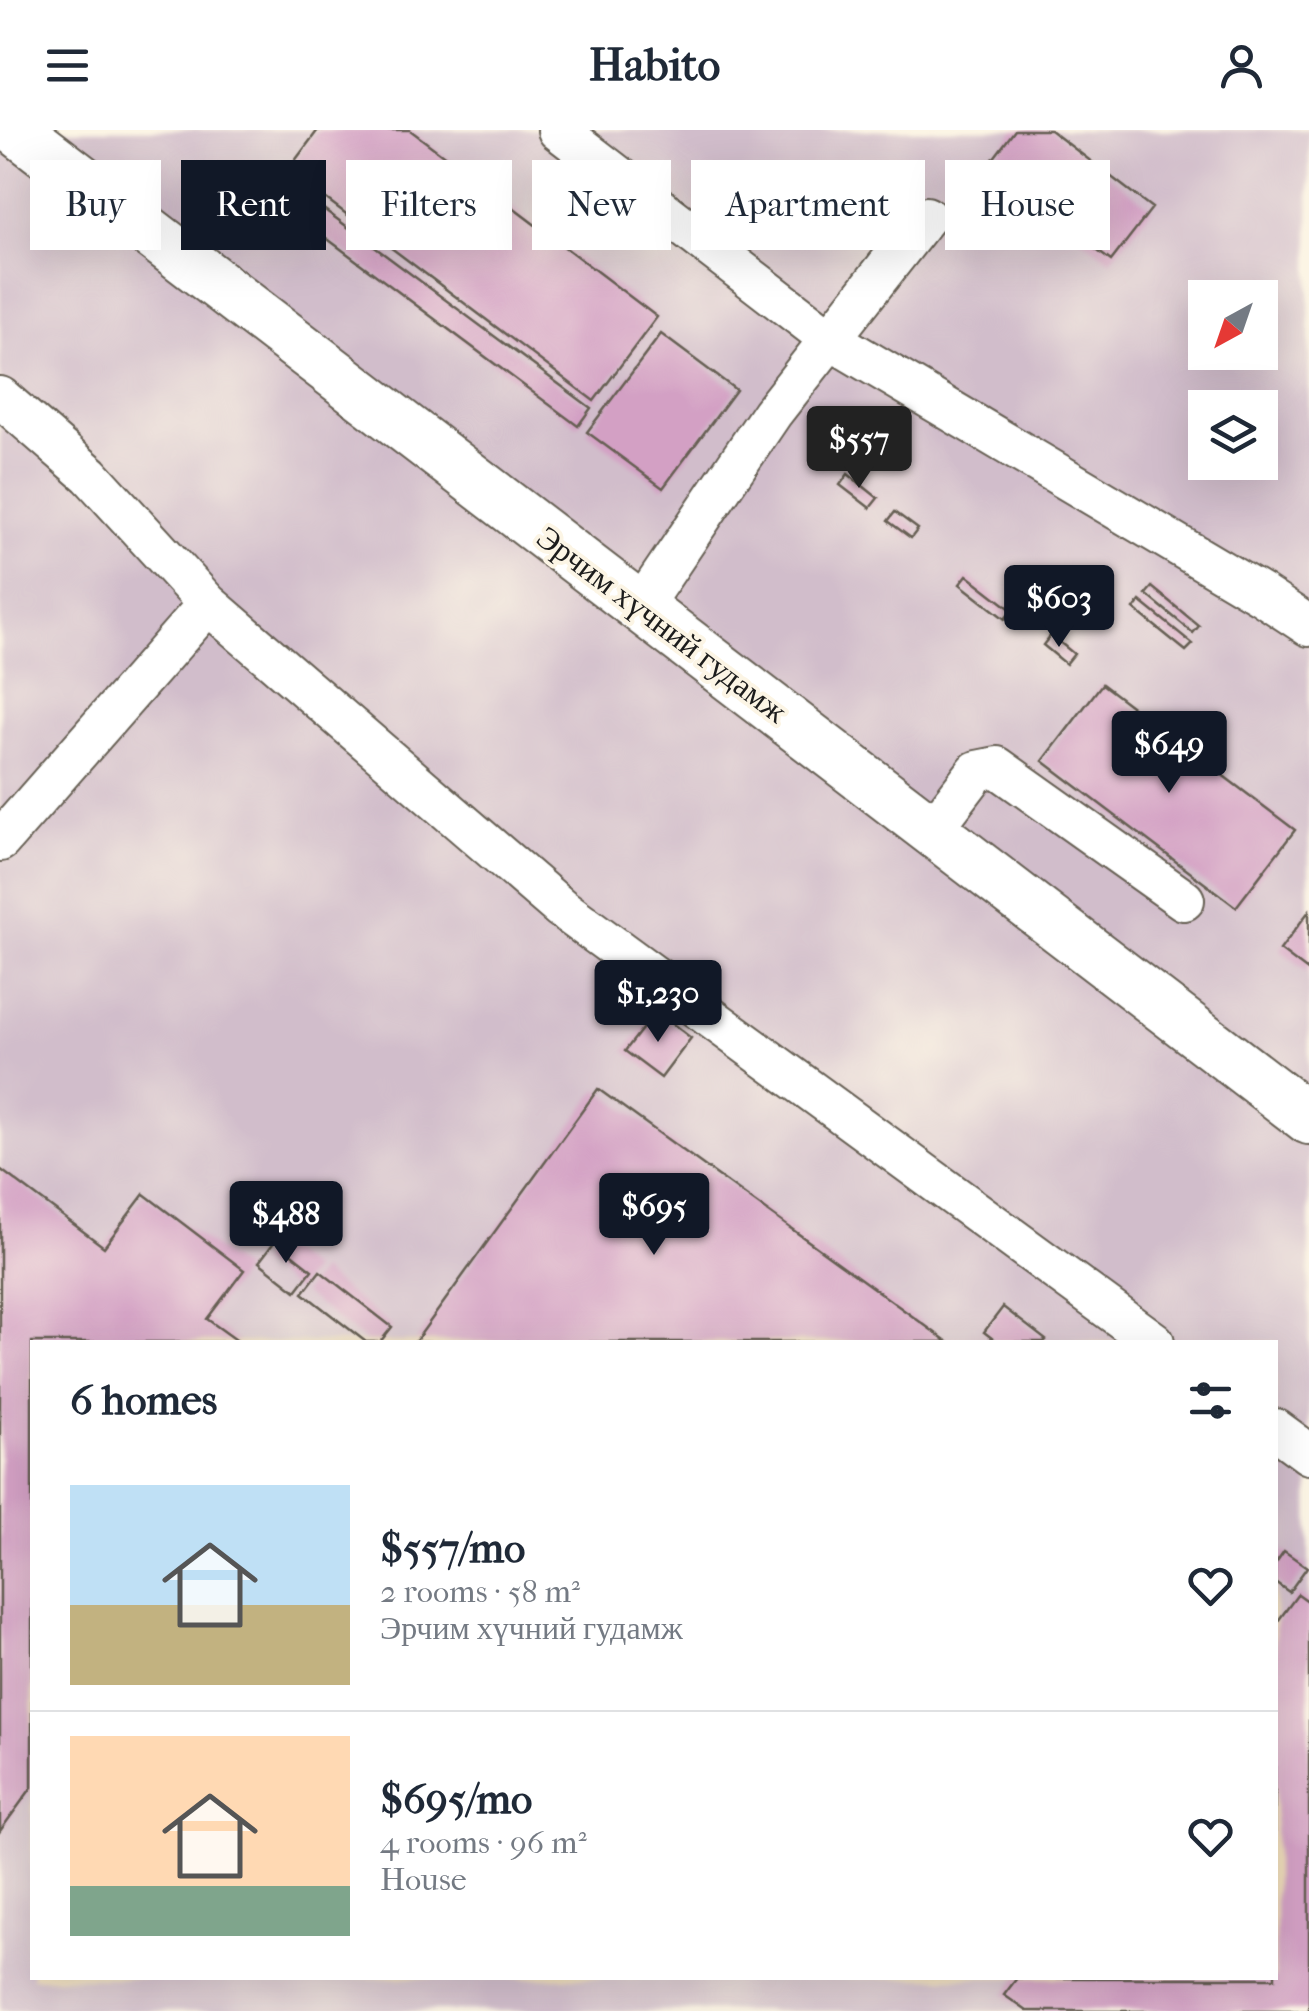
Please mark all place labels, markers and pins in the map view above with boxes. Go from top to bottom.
pin: $557 [800,406,918,491]
pin: $603 [1000,565,1118,650]
pin: $649 [1110,711,1228,796]
pin: $1,230 [577,960,739,1045]
pin: $695 [595,1173,713,1258]
pin: $488 [227,1181,345,1266]

